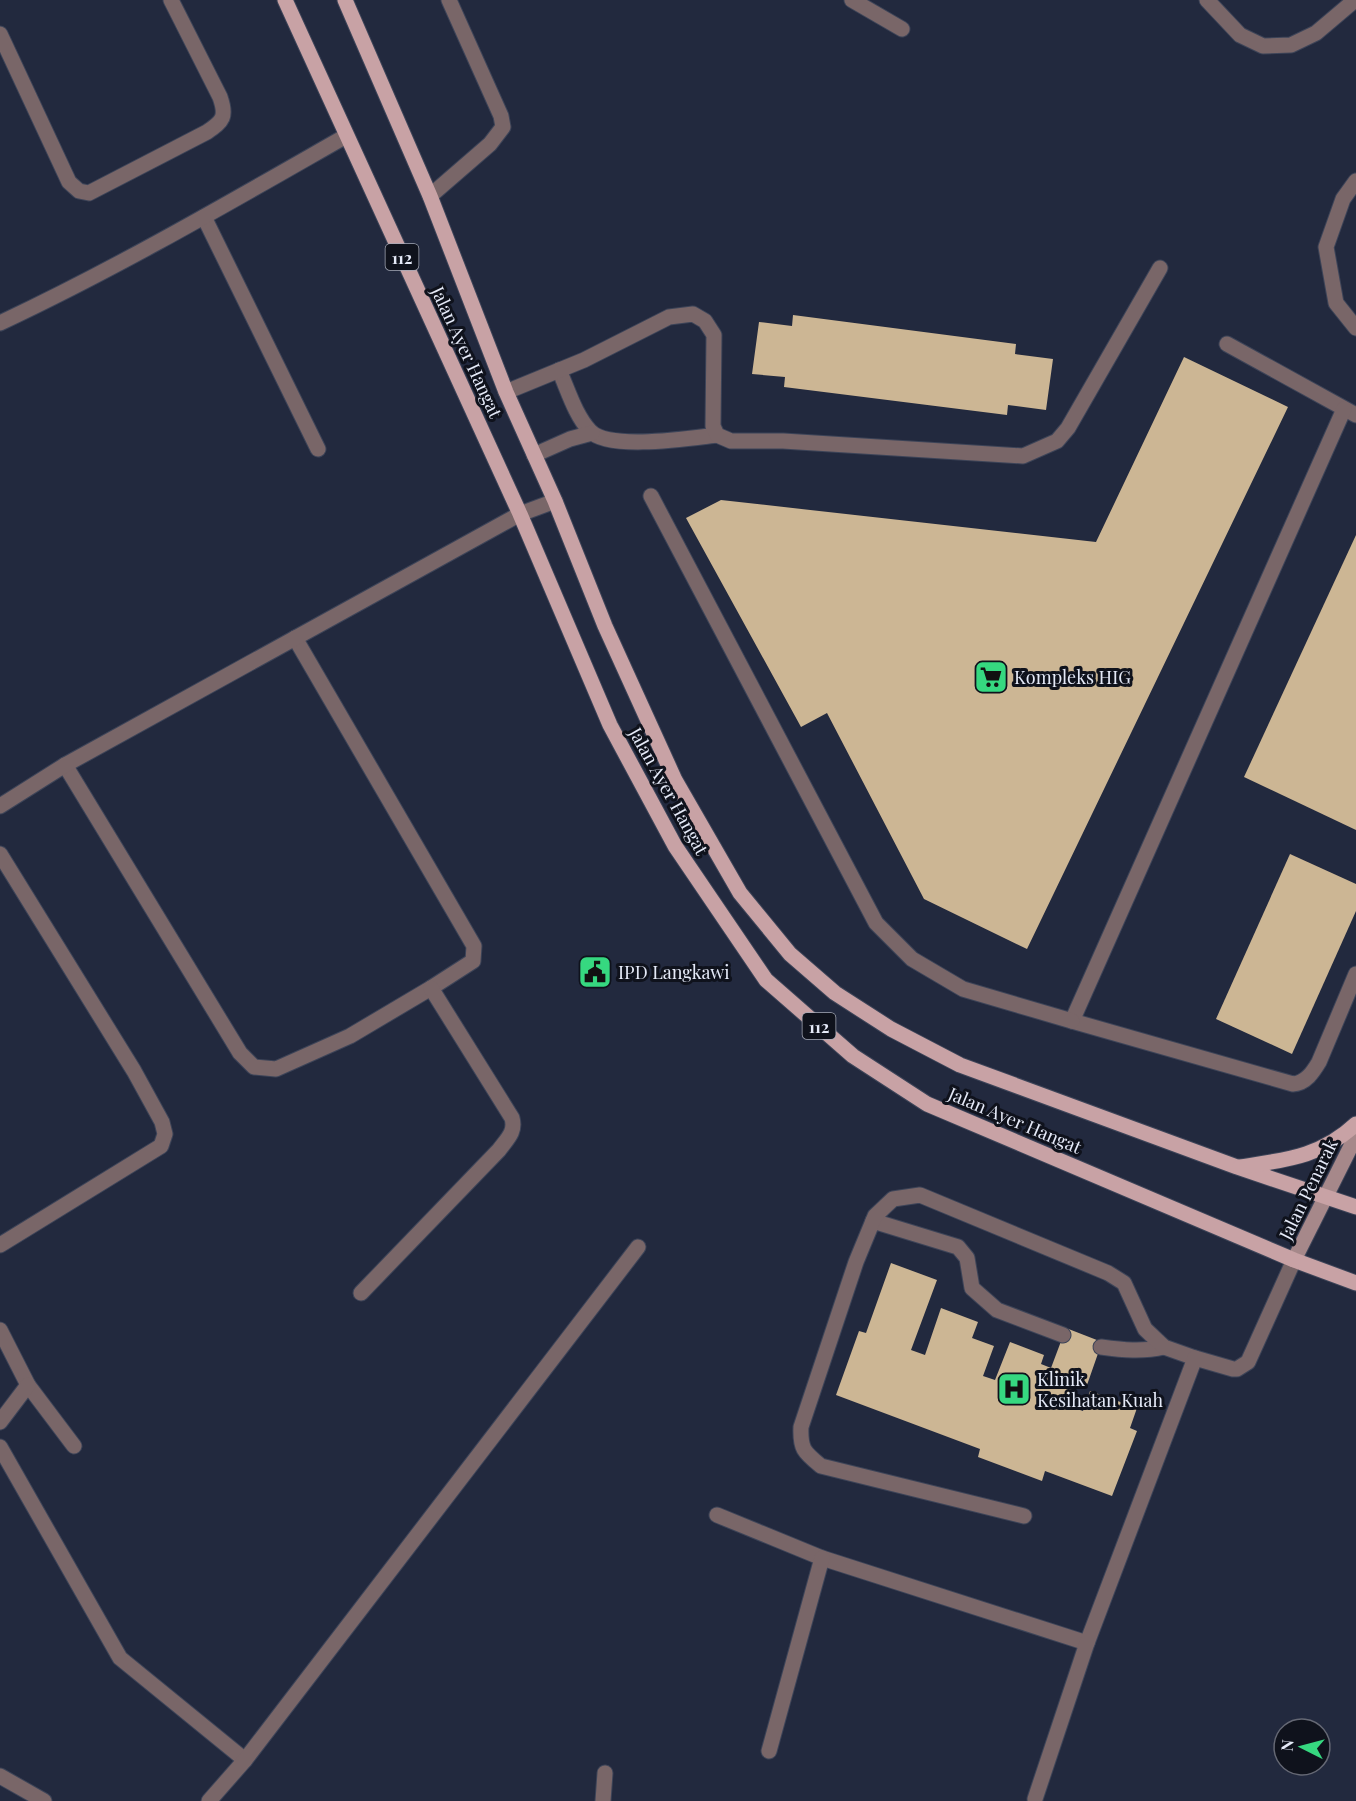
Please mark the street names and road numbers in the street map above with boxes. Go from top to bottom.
road number: 112 [386,244,418,270]
street label: Jalan Ayer Hangat [426,282,508,422]
street label: Jalan Ayer Hangat [624,722,714,860]
road number: 112 [802,1013,836,1039]
street label: Jalan Ayer Hangat [944,1081,1086,1159]
street label: Jalan Penarak [1273,1134,1343,1245]

